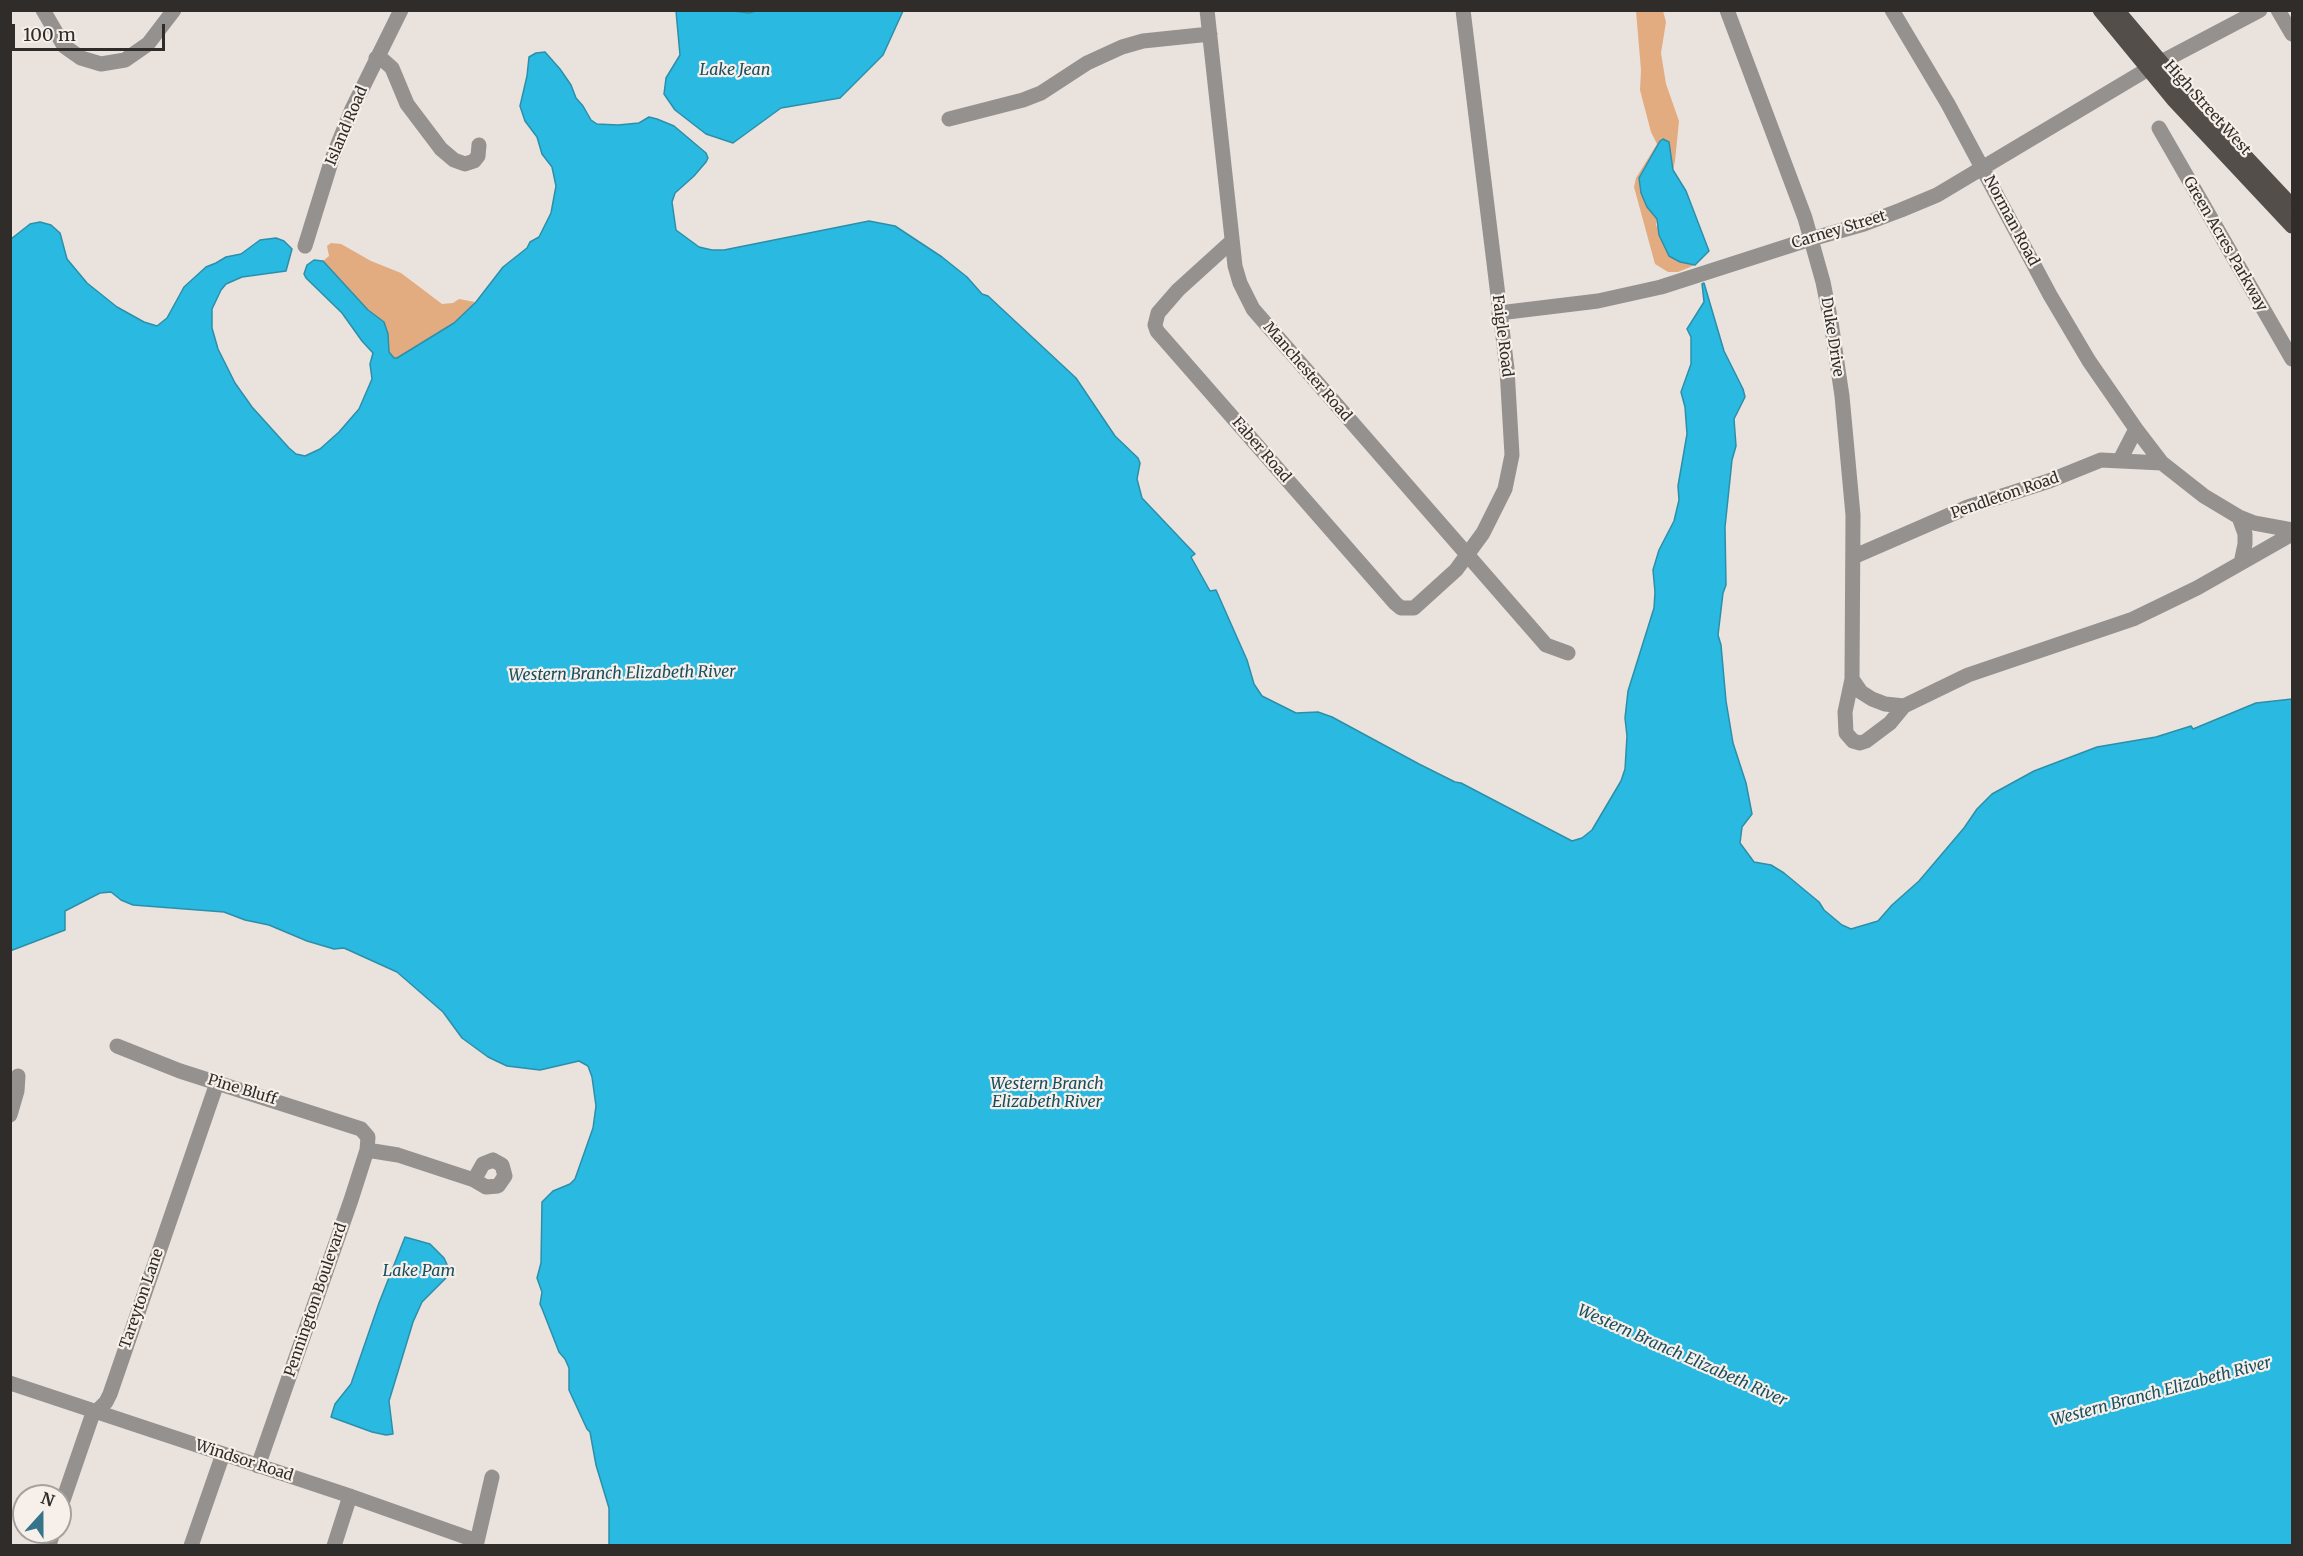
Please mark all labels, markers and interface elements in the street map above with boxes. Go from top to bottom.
scale bar [15,12,168,50]
text: 100 m [23,23,76,46]
street label: High Street West [2160,57,2254,159]
water label: Lake Jean [700,60,770,80]
street label: Island Road [322,84,372,168]
street label: Norman Road [1980,173,2042,269]
street label: Green Acres Parkway [2179,174,2271,314]
street label: Carney Street [1790,207,1888,253]
street label: Faigle Road [1488,294,1516,378]
street label: Duke Drive [1817,296,1847,378]
street label: Manchester Road [1259,319,1355,425]
street label: Faber Road [1228,414,1294,486]
street label: Pendleton Road [1949,469,2061,523]
water label: Western Branch Elizabeth River [508,662,736,686]
street label: Pine Bluff [205,1071,279,1109]
water label: Western Branch Elizabeth River [990,1074,1104,1112]
street label: Pennington Boulevard [281,1221,351,1379]
street label: Tareyton Lane [116,1247,168,1351]
water label: Lake Pam [383,1261,455,1281]
water label: Western Branch Elizabeth River [1574,1301,1790,1411]
water label: Western Branch Elizabeth River [2049,1353,2273,1431]
street label: Windsor Road [193,1437,295,1485]
north arrow [12,1484,72,1544]
text: N [38,1487,57,1511]

